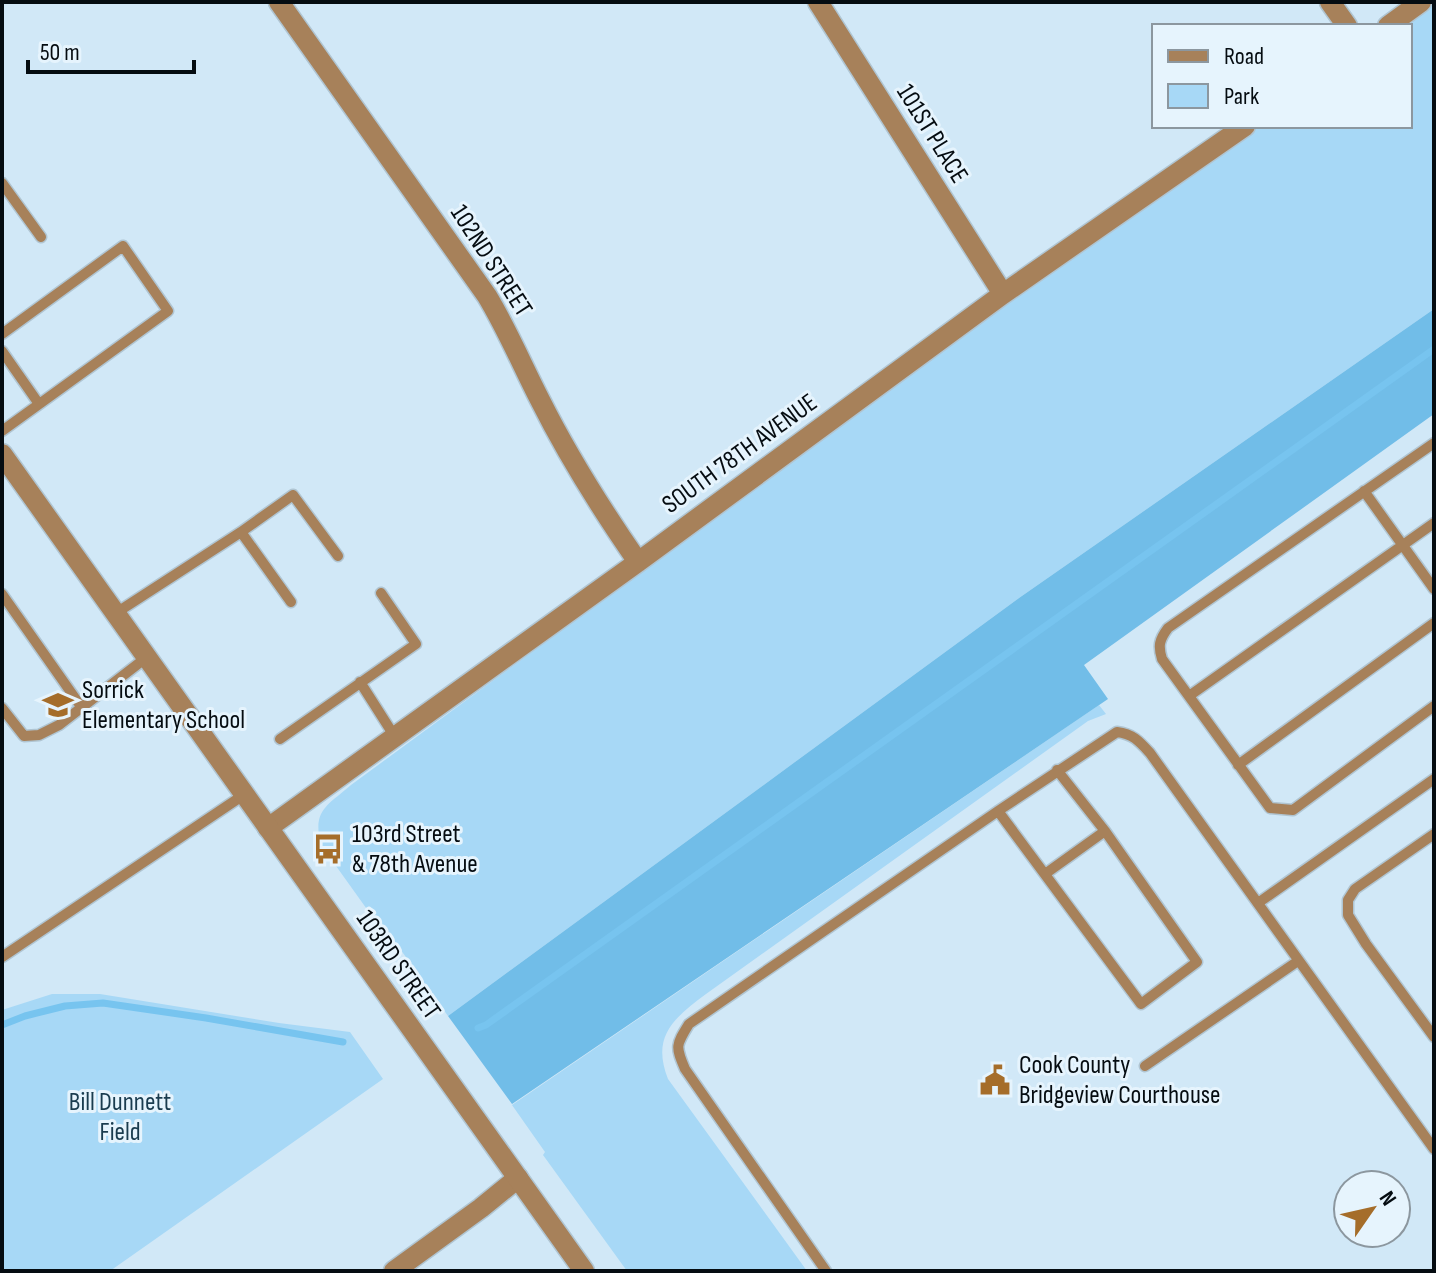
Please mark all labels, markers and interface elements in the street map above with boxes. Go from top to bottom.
scale bar [28,24,194,74]
legend [1152,24,1412,128]
text: 50 m [40,38,80,67]
text: Road [1224,42,1264,71]
street label: 101ST PLACE [890,79,974,189]
text: Park [1224,82,1259,111]
street label: 102ND STREET [443,199,539,323]
street label: SOUTH 78TH AVENUE [657,387,823,521]
place label: Sorrick Elementary School [82,675,245,736]
school or university icon: Sorrick Elementary School [41,688,75,722]
place label: 103rd Street & 78th Avenue [352,819,478,880]
bus stop icon: 103rd Street & 78th Avenue [311,832,345,866]
street label: 103RD STREET [349,904,447,1026]
place label: Cook County Bridgeview Courthouse [1019,1050,1221,1111]
public building icon: Cook County Bridgeview Courthouse [978,1063,1012,1097]
park label: Bill Dunnett Field [69,1087,171,1148]
north arrow [1332,1169,1412,1249]
text: N [1373,1186,1402,1211]

